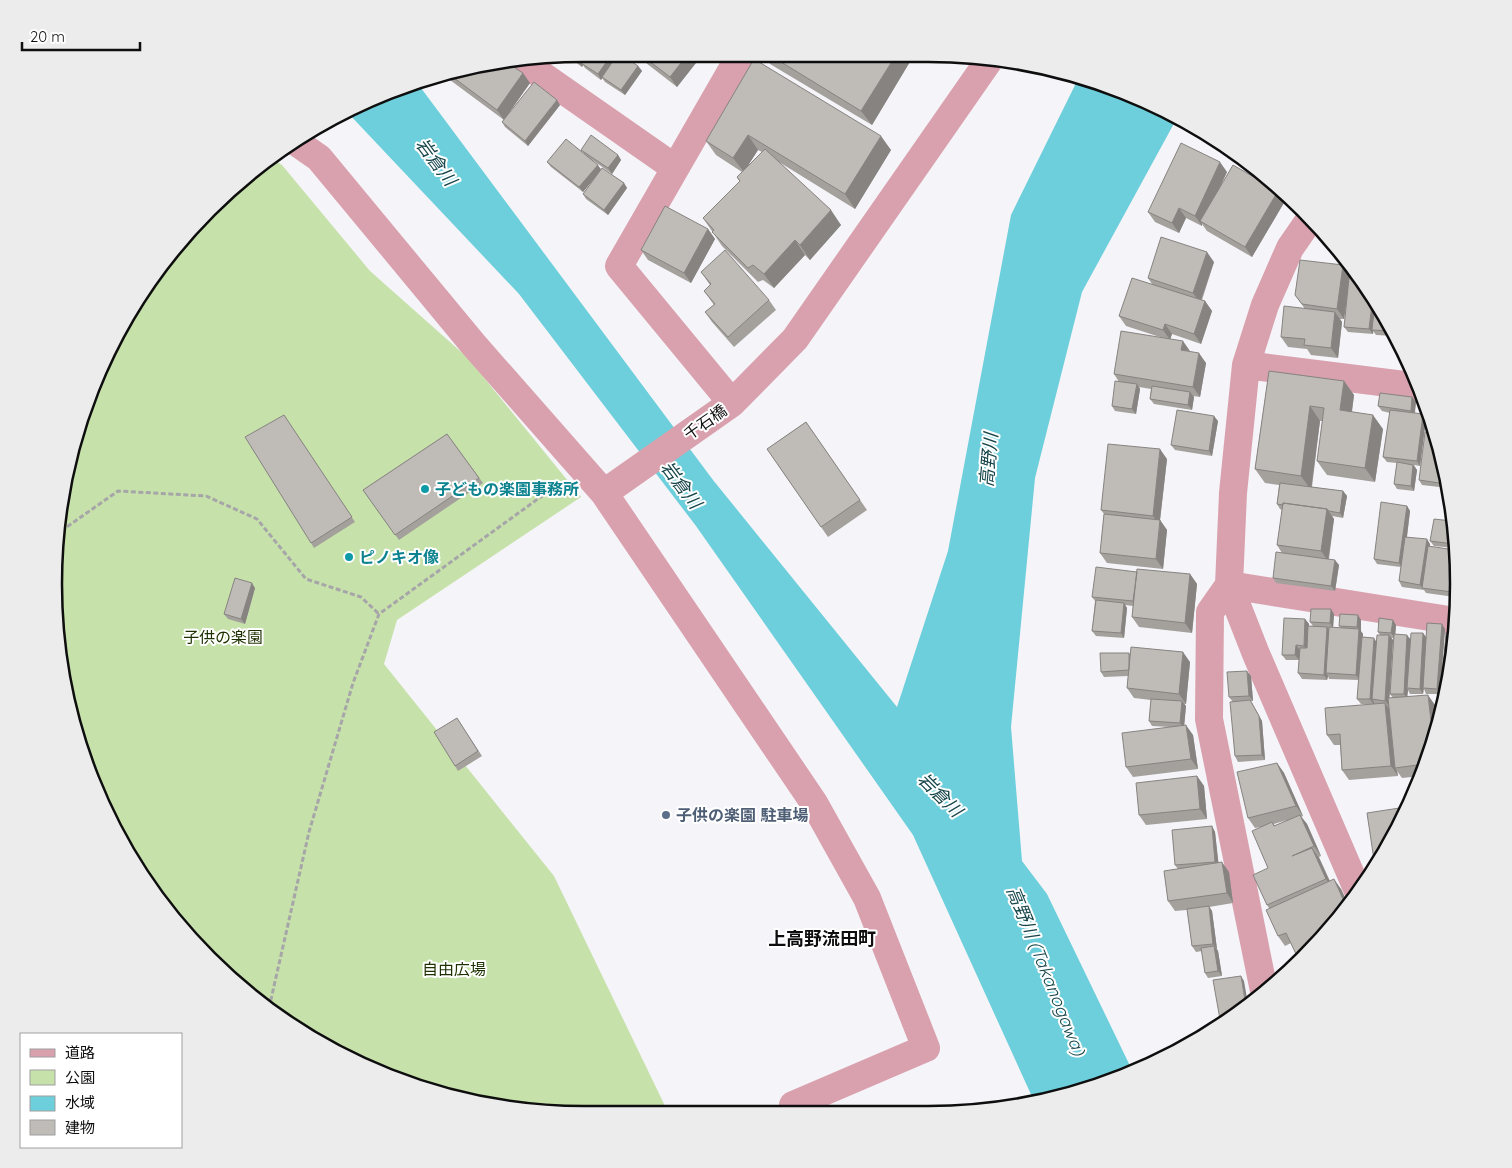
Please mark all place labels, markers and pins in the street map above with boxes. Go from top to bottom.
place label: 子どもの楽園事務所 [435,479,579,499]
marker: 子どもの楽園事務所 [419,483,431,495]
place label: ピノキオ像 [359,547,439,567]
marker: ピノキオ像 [343,551,355,563]
place label: 子供の楽園 駐車場 [676,805,808,825]
marker: 子供の楽園 駐車場 [660,809,672,821]

